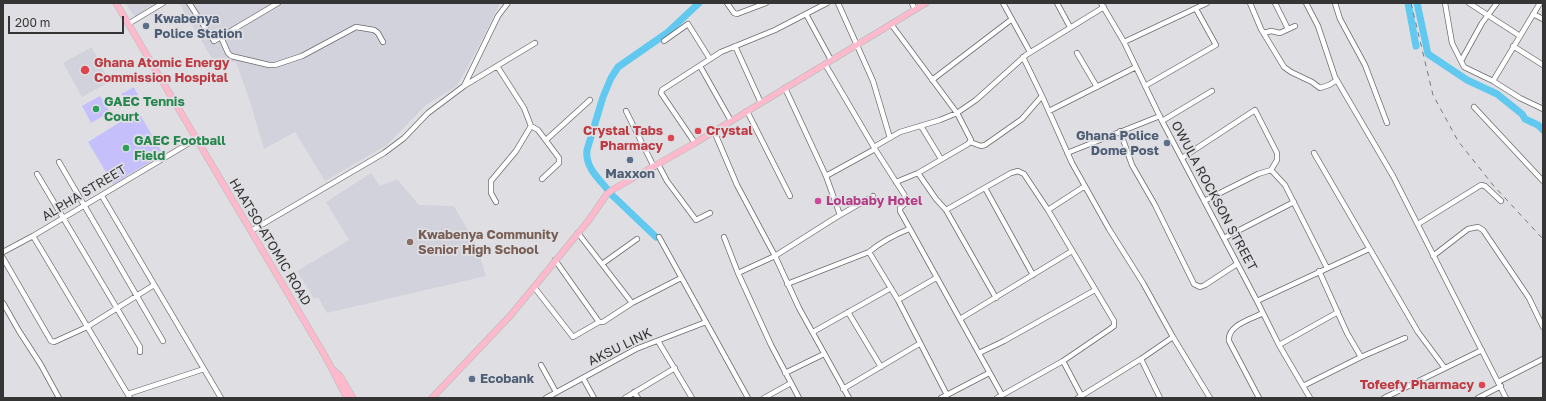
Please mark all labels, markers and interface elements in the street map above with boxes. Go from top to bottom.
scale bar [10,8,126,34]
place label: Kwabenya Police Station [154,11,242,42]
text: 200 m [15,15,50,30]
marker: Kwabenya Police Station [141,21,151,31]
place label: Ghana Atomic Energy Commission Hospital [94,55,229,86]
marker: Ghana Atomic Energy Commission Hospital [79,64,91,76]
place label: GAEC Tennis Court [104,94,185,125]
marker: GAEC Tennis Court [91,104,101,114]
street label: OWULA ROCKSON STREET [1168,118,1260,274]
place label: Crystal Tabs Pharmacy [583,123,663,154]
place label: Crystal [706,123,753,139]
marker: Crystal [693,126,703,136]
place label: Ghana Police Dome Post [1076,128,1159,159]
place label: GAEC Football Field [134,133,226,164]
marker: Crystal Tabs Pharmacy [666,133,676,143]
marker: Ghana Police Dome Post [1162,138,1172,148]
marker: GAEC Football Field [121,143,131,153]
marker: Maxxon [625,155,635,165]
street label: ALPHA STREET [39,162,129,224]
place label: Maxxon [605,166,655,182]
street label: HAATSO-ATOMIC ROAD [226,176,314,308]
place label: Lolababy Hotel [826,193,922,209]
marker: Lolababy Hotel [813,196,823,206]
place label: Kwabenya Community Senior High School [418,227,559,258]
marker: Kwabenya Community Senior High School [405,237,415,247]
street label: AKSU LINK [586,325,654,369]
place label: Ecobank [480,371,534,387]
marker: Ecobank [467,374,477,384]
place label: Tofeefy Pharmacy [1360,377,1474,393]
marker: Tofeefy Pharmacy [1477,380,1487,390]

